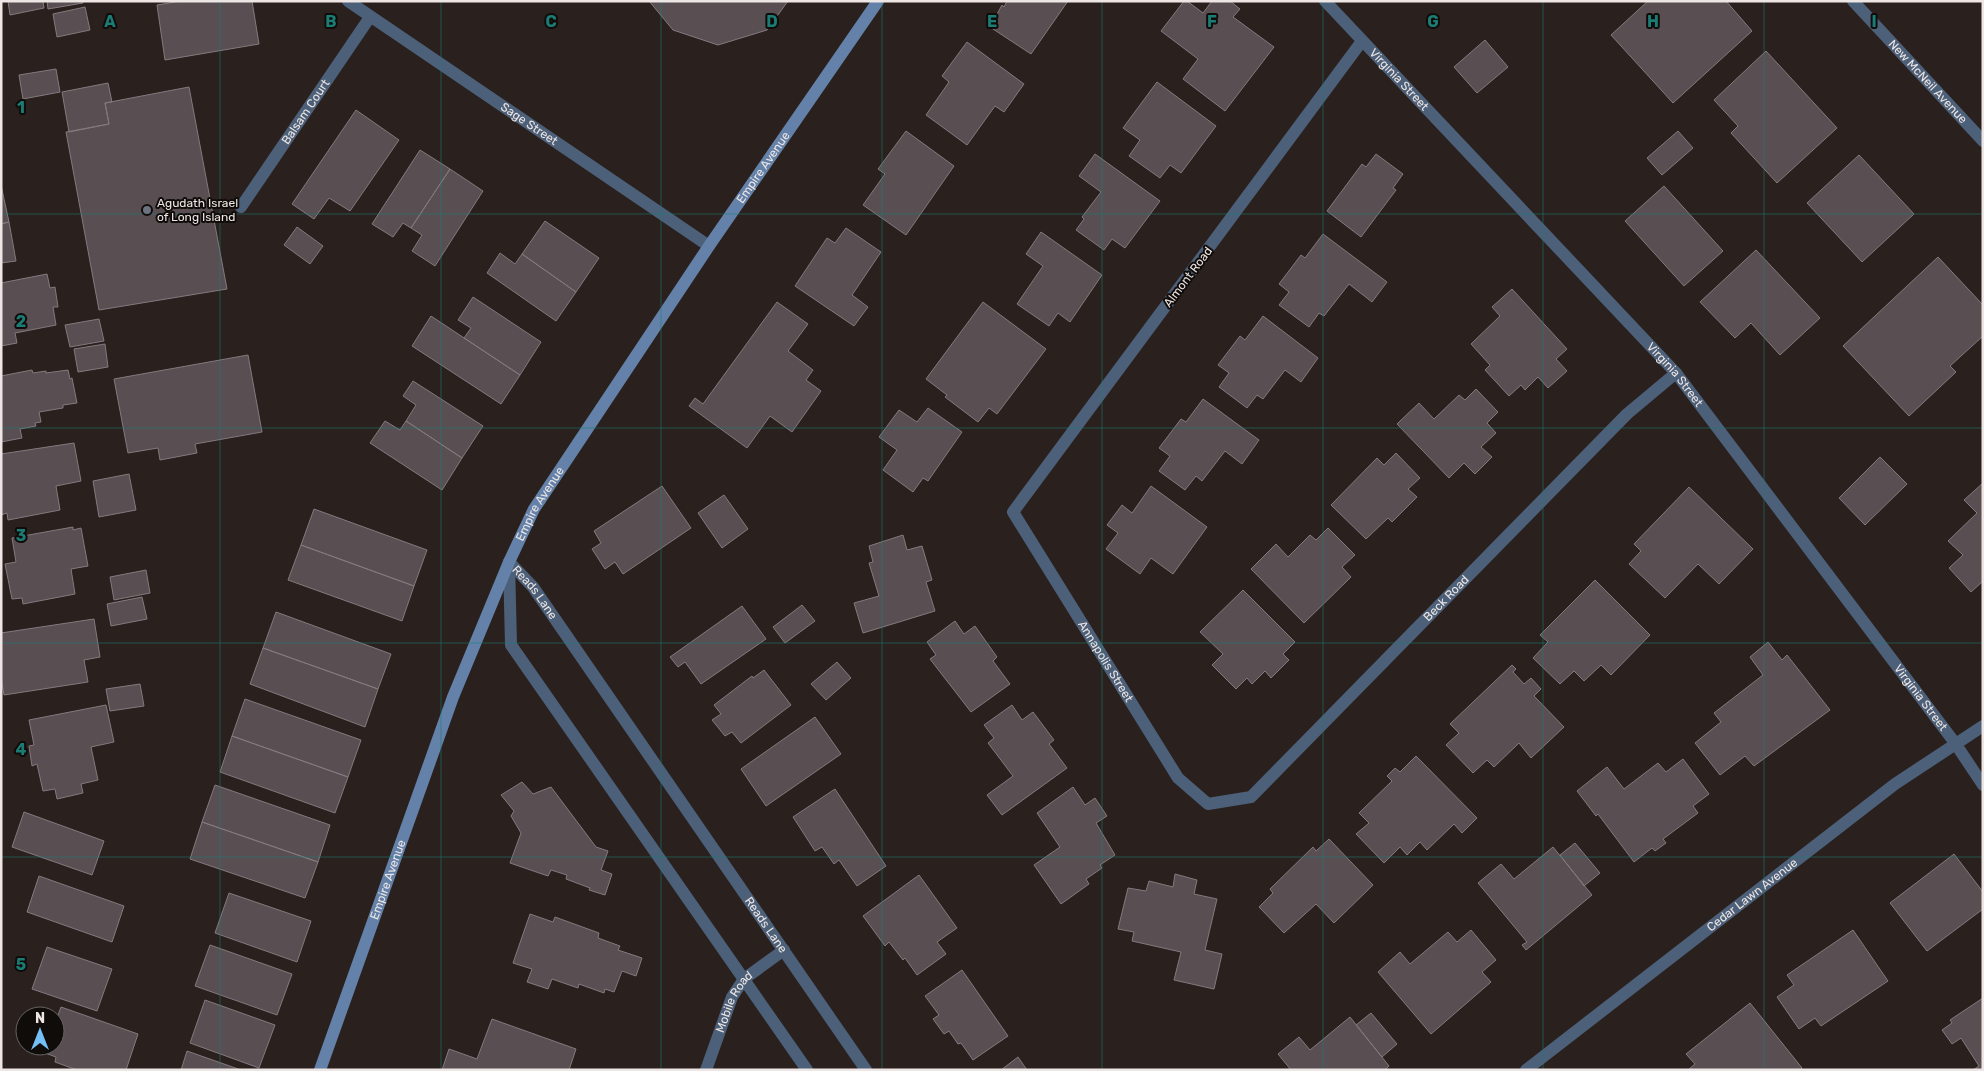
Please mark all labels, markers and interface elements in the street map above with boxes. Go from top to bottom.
text: A [104,12,116,31]
text: B [325,12,337,31]
text: C [545,12,557,31]
text: D [766,12,778,31]
text: E [987,12,997,31]
text: F [1207,12,1217,31]
text: G [1427,12,1439,31]
text: H [1647,12,1659,31]
text: I [1871,12,1877,31]
street label: New McNeil Avenue [1886,37,1970,127]
street label: Virginia Street [1367,46,1432,114]
street label: Balsam Court [279,77,333,147]
text: 1 [17,98,25,117]
street label: Sage Street [498,100,561,148]
street label: Empire Avenue [734,129,793,206]
place label: Agudath Israel of Long Island [157,196,238,224]
marker: Agudath Israel of Long Island [141,204,153,216]
street label: Almont Road [1161,244,1215,310]
text: 2 [16,312,26,331]
street label: Virginia Street [1644,340,1706,410]
street label: Empire Avenue [513,464,567,543]
text: 3 [16,526,26,545]
street label: Reads Lane [509,563,560,622]
street label: Beck Road [1420,572,1472,624]
street label: Annapolis Street [1075,618,1136,705]
street label: Virginia Street [1891,662,1951,734]
text: 4 [16,740,27,759]
street label: Empire Avenue [367,838,409,922]
street label: Cedar Lawn Avenue [1704,855,1800,934]
street label: Reads Lane [742,894,790,956]
text: 5 [16,955,26,974]
street label: Mobile Road [713,968,755,1034]
north arrow [15,1006,65,1056]
text: N [35,1010,45,1027]

